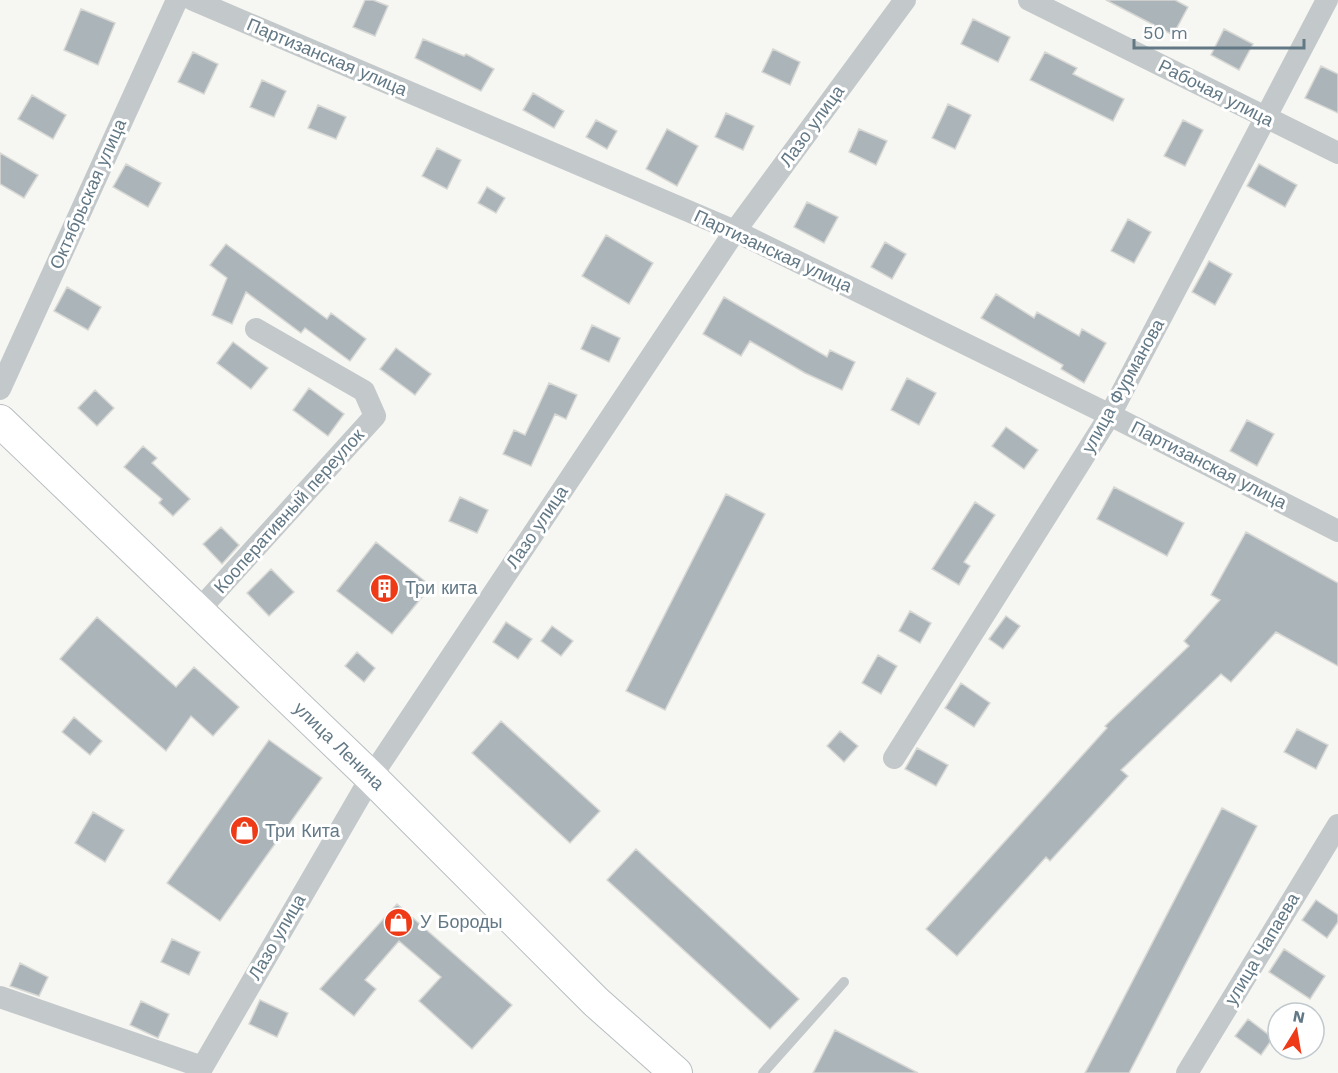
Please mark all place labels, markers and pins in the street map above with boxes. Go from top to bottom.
building icon: Три кита [368,572,400,604]
place label: Три кита [405,577,478,598]
shop icon: Три Кита [228,815,260,847]
place label: Три Кита [265,820,341,841]
shop icon: У Бороды [383,906,415,938]
place label: У Бороды [420,911,502,932]

